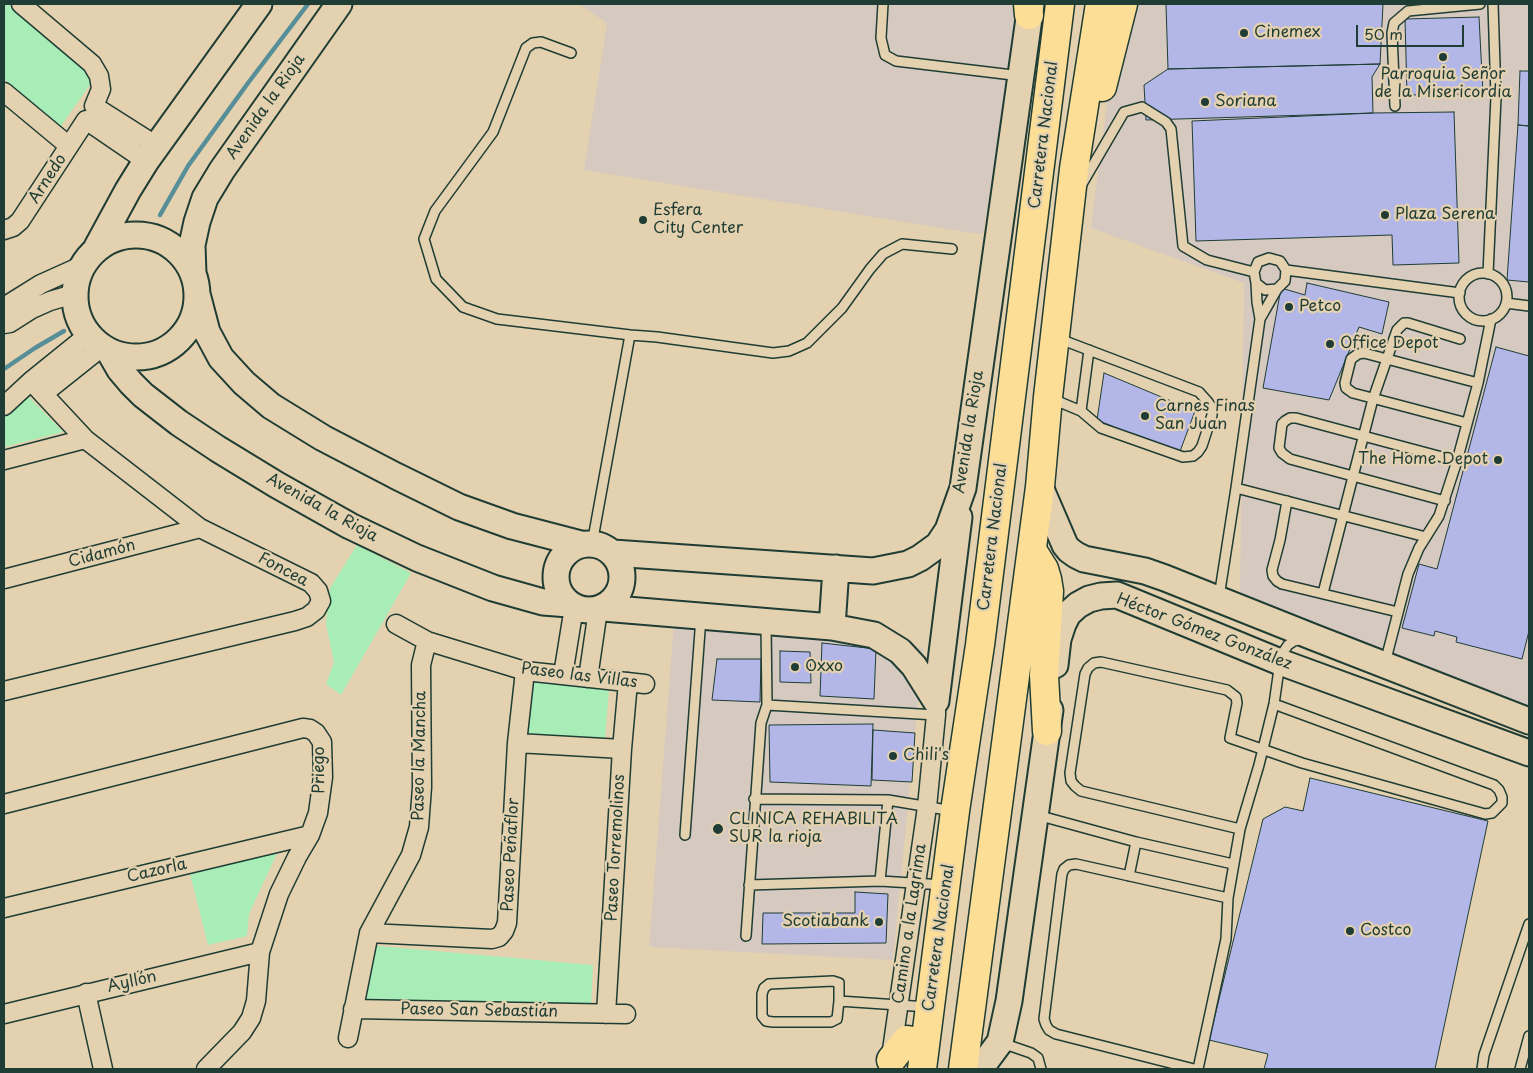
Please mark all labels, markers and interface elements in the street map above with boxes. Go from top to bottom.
scale bar [1358,15,1466,47]
text: 50 m [1364,22,1403,45]
place label: Cinemex [1254,23,1320,43]
marker: Cinemex [1238,27,1250,39]
street label: Avenida la Rioja [223,51,309,163]
marker: Parroquia Señor de la Misericordia [1437,51,1449,63]
street label: Carretera Nacional [1025,60,1063,210]
place label: Parroquia Señor de la Misericordia [1374,65,1512,103]
place label: Soriana [1215,92,1276,112]
marker: Soriana [1199,96,1211,108]
street label: Arnedo [25,151,71,207]
place label: Esfera City Center [653,201,743,239]
place label: Plaza Serena [1395,205,1495,225]
marker: Plaza Serena [1379,209,1391,221]
marker: Esfera City Center [637,214,649,226]
place label: Petco [1299,297,1341,317]
marker: Petco [1283,301,1295,313]
place label: Office Depot [1340,334,1439,354]
marker: Office Depot [1324,338,1336,350]
street label: Avenida la Rioja [950,369,988,495]
place label: Carnes Finas San Juan [1155,397,1255,435]
marker: Carnes Finas San Juan [1139,410,1151,422]
place label: The Home Depot [1358,450,1488,470]
marker: The Home Depot [1492,454,1504,466]
street label: Carretera Nacional [974,462,1012,612]
street label: Avenida la Rioja [263,470,381,546]
street label: Cidamón [66,536,138,572]
street label: Foncea [255,549,311,591]
street label: Héctor Gómez González [1114,590,1294,674]
place label: Oxxo [805,657,843,677]
street label: Paseo las Villas [520,659,638,693]
marker: Oxxo [789,661,801,673]
street label: Paseo la Mancha [409,691,431,821]
street label: Priego [310,746,330,794]
place label: Chili's [903,746,949,766]
marker: Chili's [887,750,899,762]
street label: Paseo Torremolinos [603,774,629,922]
street label: Paseo Peñaflor [498,797,524,913]
place label: CLINICA REHABILITA SUR la rioja [729,810,898,848]
marker: CLINICA REHABILITA SUR la rioja [711,822,725,836]
street label: Camino a la Lagrima [889,843,931,1005]
street label: Cazorla [125,855,189,887]
street label: Carretera Nacional [919,863,959,1013]
place label: Scotiabank [782,912,869,932]
marker: Scotiabank [873,916,885,928]
place label: Costco [1360,921,1411,941]
marker: Costco [1344,925,1356,937]
street label: Ayllón [105,967,159,997]
street label: Paseo San Sebastián [400,1000,558,1022]

